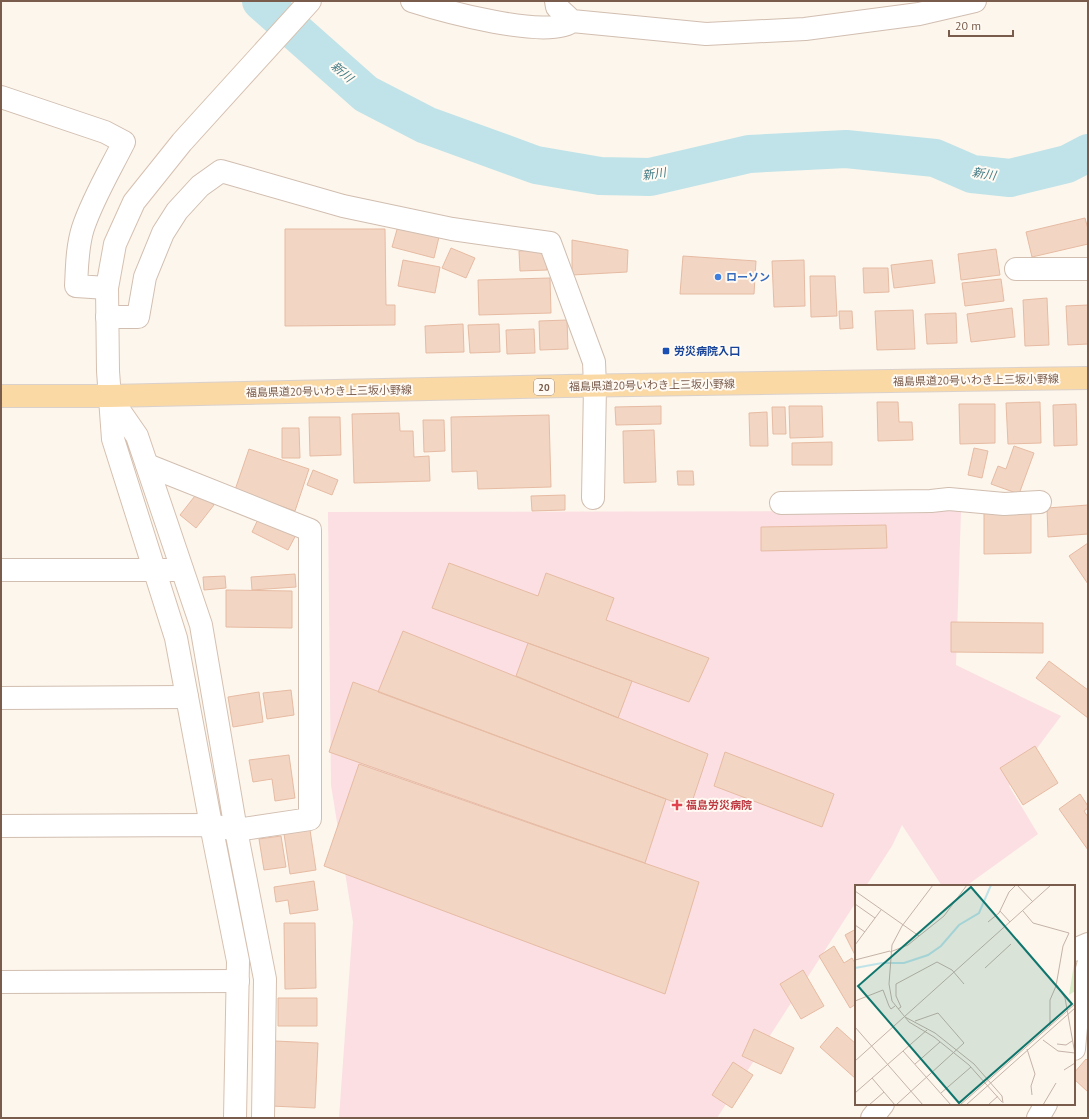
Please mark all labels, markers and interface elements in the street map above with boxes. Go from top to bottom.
scale bar [949,12,1013,38]
text: 20 m [955,18,981,33]
water label: 新川 [328,58,358,86]
water label: 新川 [641,164,669,183]
water label: 新川 [971,164,999,183]
place label: ローソン [726,270,770,284]
marker: ローソン [713,272,723,282]
place label: 労災病院入口 [674,344,740,358]
marker: 労災病院入口 [661,346,671,356]
street label: 福島県道20号いわき上三坂小野線 [893,372,1059,388]
street label: 福島県道20号いわき上三坂小野線 [569,377,735,393]
road number: 20 [534,379,554,395]
street label: 福島県道20号いわき上三坂小野線 [246,383,412,399]
place label: 福島労災病院 [686,798,752,812]
marker: 福島労災病院 [671,799,683,811]
inset map [855,885,1075,1105]

